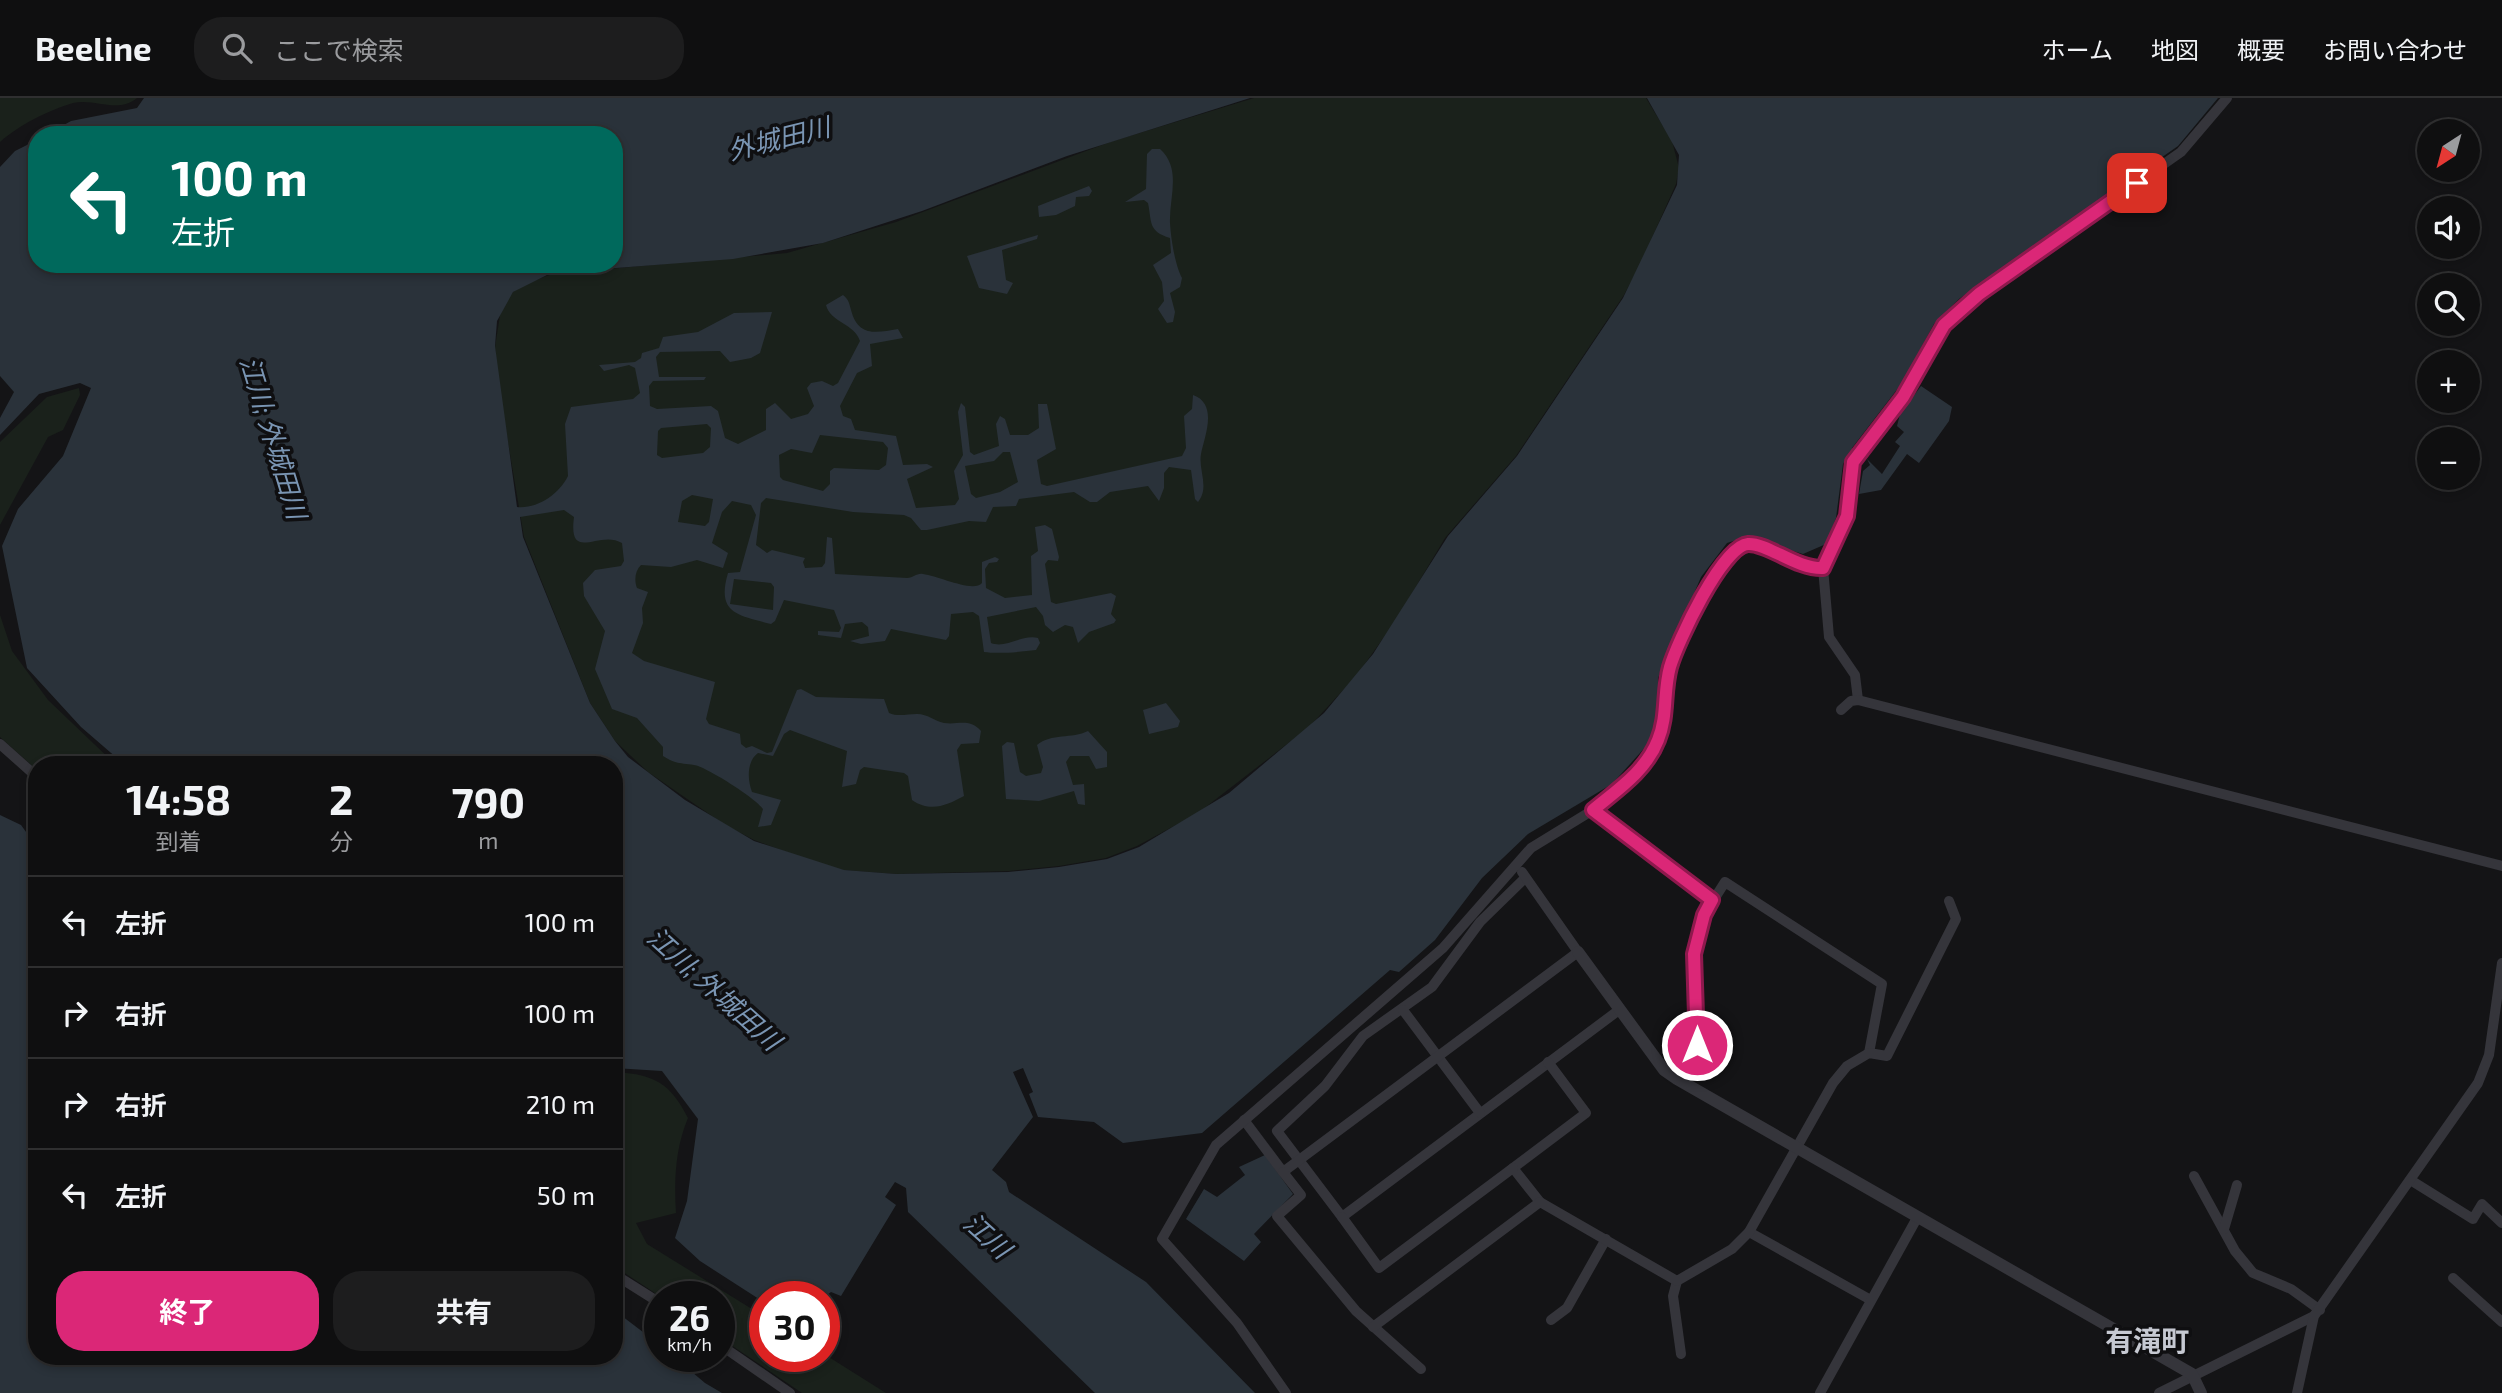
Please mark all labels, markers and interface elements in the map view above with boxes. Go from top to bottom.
search box [194,17,684,80]
text: Beeline [35,28,152,68]
icon: search [218,29,256,67]
text: ここで検索 [274,34,404,65]
text: ホーム [2042,35,2113,64]
text: 地図 [2151,35,2199,64]
text: 概要 [2237,35,2285,64]
text: お問い合わせ [2323,35,2467,64]
water label: 外城田川 [724,109,836,165]
north arrow [2417,119,2480,182]
map controls [2417,119,2480,490]
text: 100 m [171,147,308,206]
pin [2107,153,2167,213]
icon: left [56,154,147,245]
icon: arrive [2118,164,2156,202]
button: sound [2417,196,2480,259]
text: 左折 [171,212,235,250]
button: search [2417,273,2480,336]
button: + [2417,350,2480,413]
water label: 江川; 外城田川 [235,353,315,525]
button: − [2417,427,2480,490]
text: 14:58 [126,773,231,823]
text: 2 [329,773,353,823]
text: 790 [452,776,525,826]
text: m [478,826,498,854]
text: 到着 [156,827,202,855]
text: 分 [330,827,353,855]
icon: left [56,903,94,941]
text: 100 m [525,906,595,937]
text: 左折 [115,907,167,938]
water label: 江川; 外城田川 [642,920,790,1058]
icon: right [56,994,94,1032]
text: 100 m [525,997,595,1028]
text: 右折 [115,998,167,1029]
position arrow [1660,1008,1734,1082]
icon: right [56,1085,94,1123]
text: 210 m [526,1088,595,1119]
text: 右折 [115,1089,167,1120]
icon: left [56,1176,94,1214]
text: 50 m [537,1179,595,1210]
text: 左折 [115,1180,167,1211]
water label: 江川 [958,1206,1020,1266]
button: 終了 [56,1271,319,1351]
button: 共有 [333,1271,595,1351]
speed limit sign: 30 [749,1281,840,1372]
text: 26 [669,1296,710,1338]
district label: 有滝町 [2105,1323,2189,1357]
text: km/h [667,1333,712,1355]

